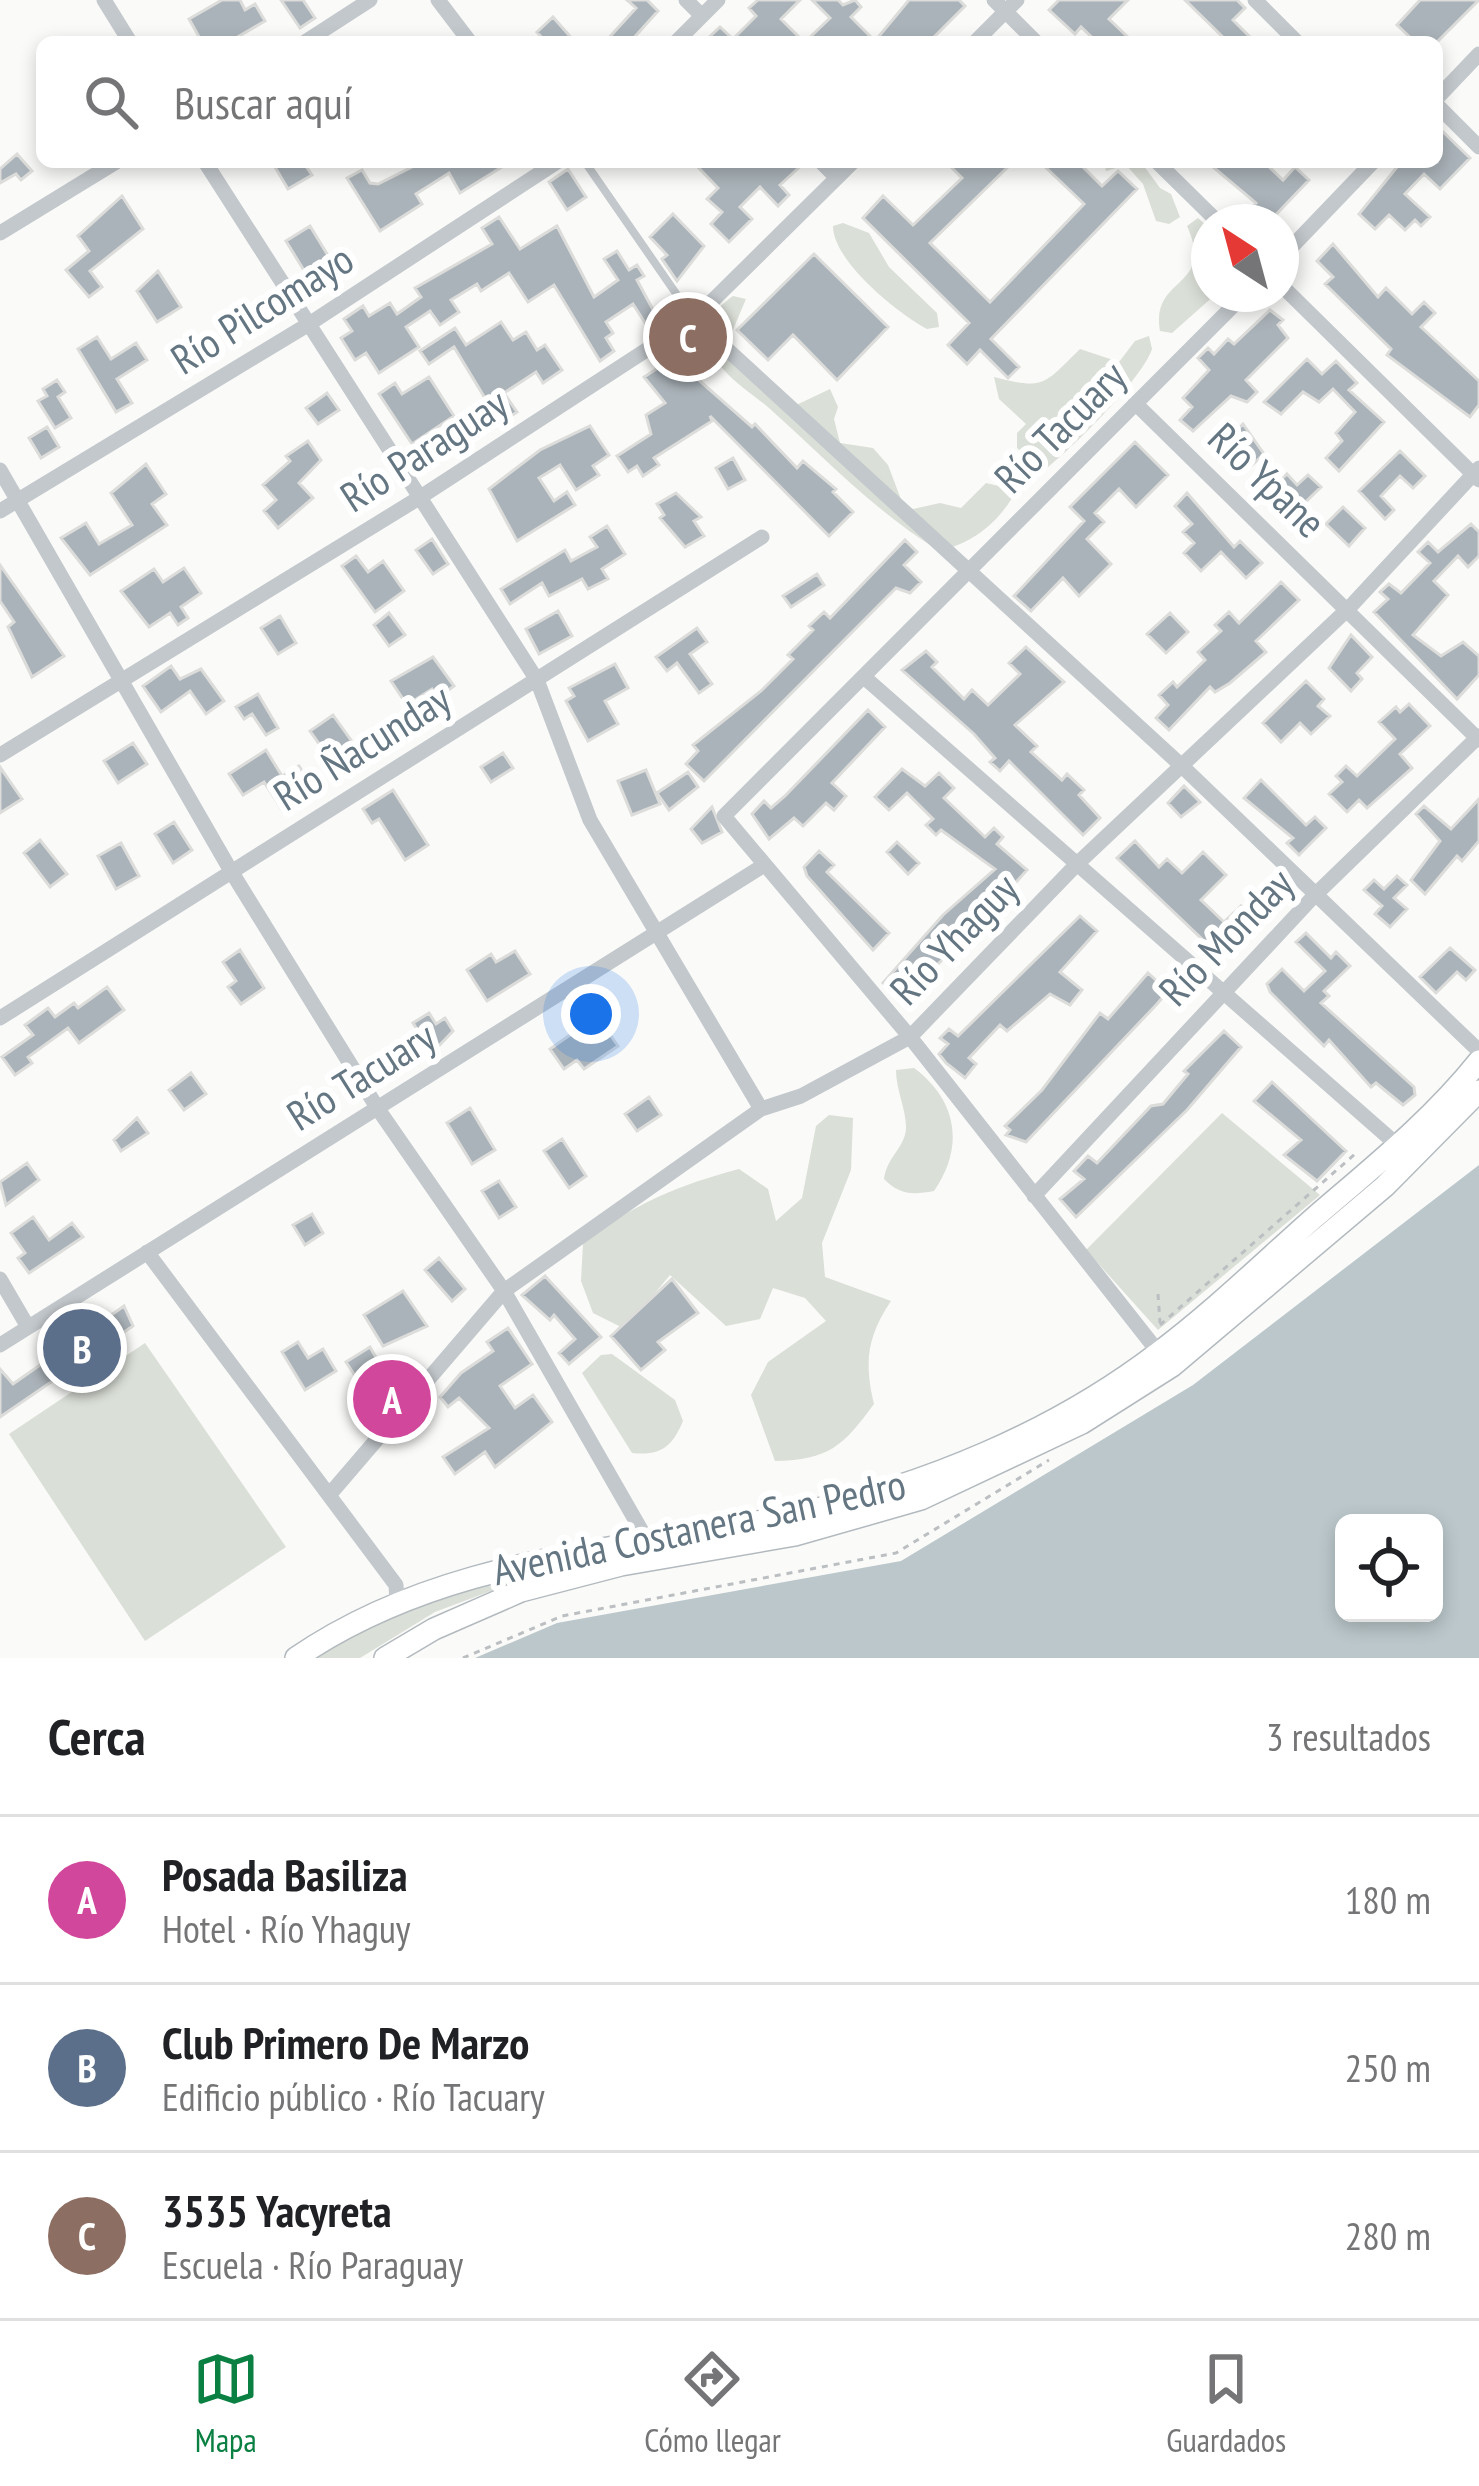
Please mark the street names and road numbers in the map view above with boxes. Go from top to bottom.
street label: Río Pilcomayo [160,231,363,386]
street label: Río Tacuary [982,349,1137,504]
street label: Río Paraguay [330,375,518,524]
street label: Río Ypane [1197,410,1338,549]
street label: Río Ñacunday [263,671,460,822]
street label: Río Monday [1147,856,1305,1017]
street label: Río Yhaguy [878,861,1030,1016]
street label: Río Tacuary [276,1009,445,1142]
street label: Avenida Costanera San Pedro [488,1456,910,1597]

